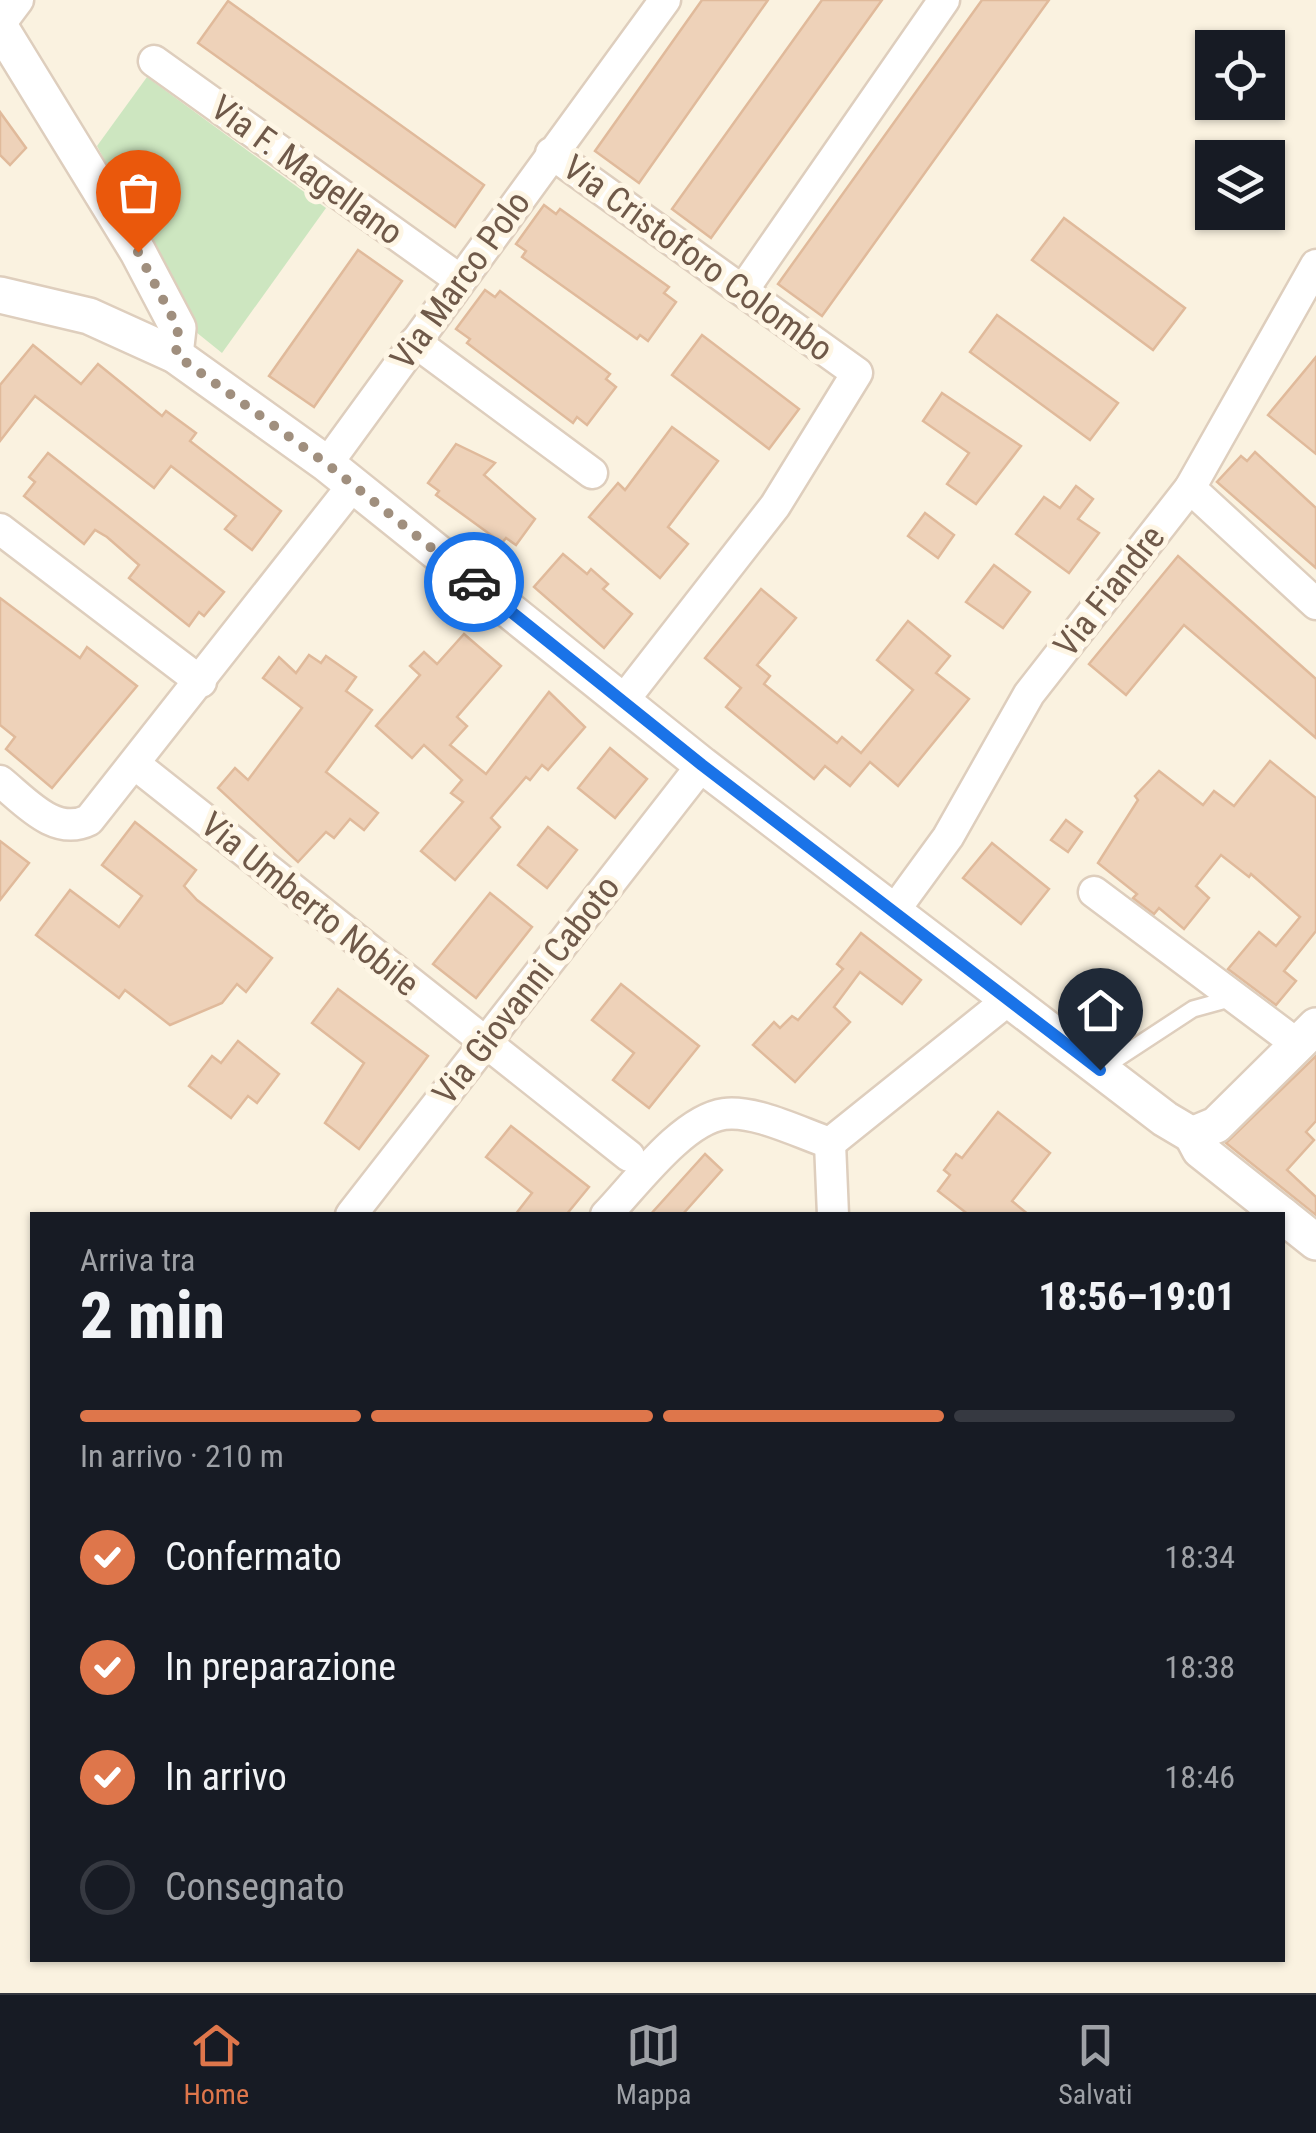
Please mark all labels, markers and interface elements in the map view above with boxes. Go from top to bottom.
map controls [1195,30,1285,230]
button: locate [1195,30,1285,120]
street label: Via F. Magellano [203,87,410,254]
button: layers [1195,140,1285,230]
street label: Via Cristoforo Colombo [555,147,841,370]
pin [96,150,181,253]
icon: bag [111,165,166,220]
street label: Via Marco Polo [382,183,539,377]
street label: Via Fiandre [1045,518,1173,665]
courier [424,532,524,632]
icon: car [447,555,502,610]
street label: Via Umberto Nobile [193,804,427,1005]
street label: Via Giovanni Caboto [424,868,628,1113]
pin [1058,968,1143,1071]
icon: home [1073,983,1128,1038]
text: Arriva tra [80,1241,195,1279]
text: 18:56–19:01 [1038,1275,1235,1319]
text: 2 min [80,1278,225,1354]
text: In arrivo · 210 m [80,1437,284,1475]
icon: check [80,1530,135,1585]
text: Confermato [165,1535,342,1579]
text: 18:34 [1164,1538,1235,1576]
icon: check [80,1640,135,1695]
text: In preparazione [165,1645,396,1689]
text: 18:38 [1164,1648,1235,1686]
icon: check [80,1750,135,1805]
text: In arrivo [165,1755,287,1799]
text: 18:46 [1164,1758,1235,1796]
text: Consegnato [165,1865,344,1909]
tab: Home [183,2018,249,2111]
tab: Mappa [616,2018,691,2111]
tab: Salvati [1058,2018,1133,2111]

